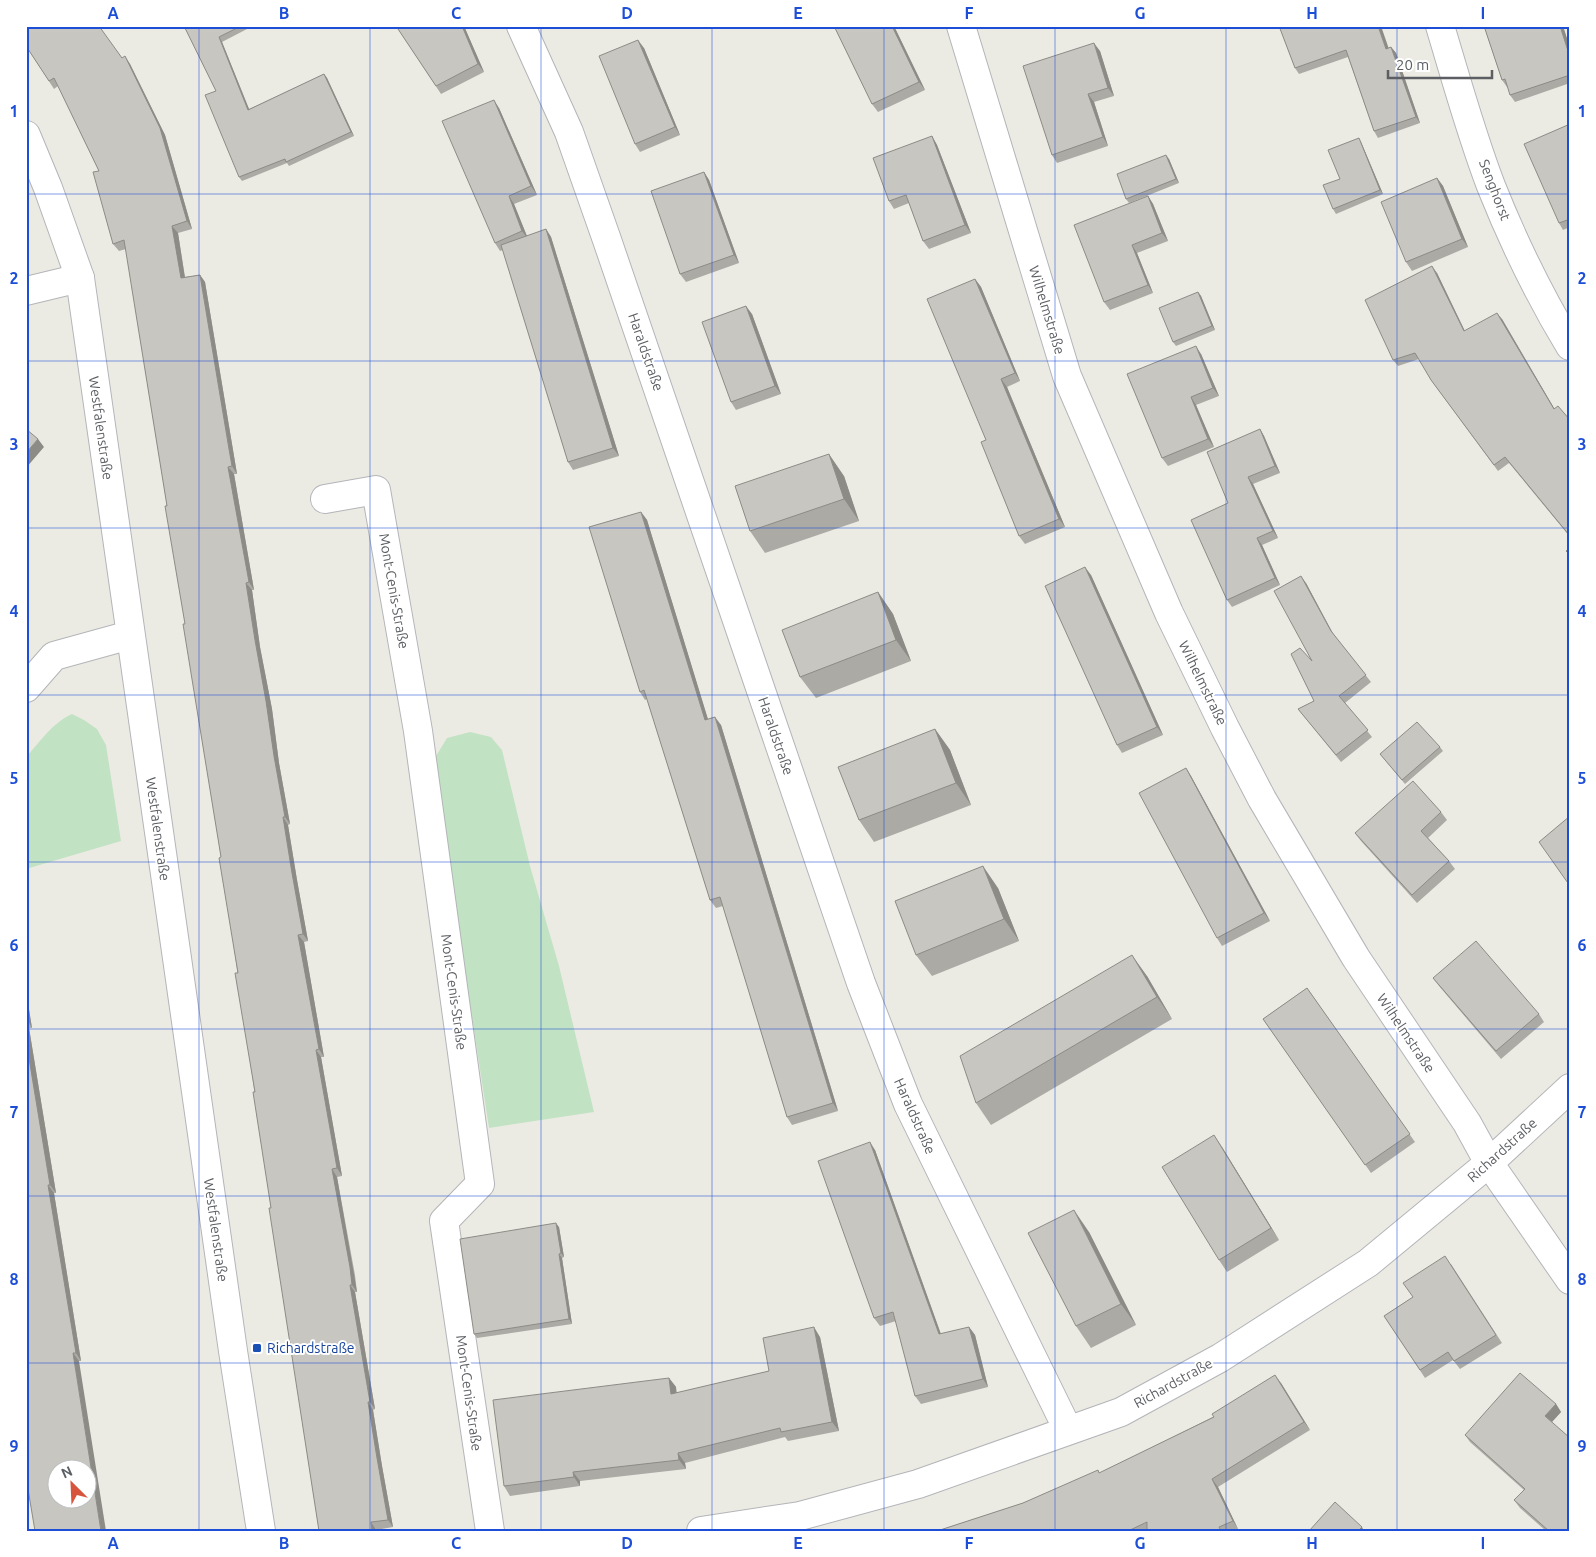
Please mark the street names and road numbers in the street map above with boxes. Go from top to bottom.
street label: Senghorst [1476,157,1514,223]
street label: Wilhelmstraße [1026,264,1068,356]
street label: Haraldstraße [625,311,667,393]
street label: Westfalenstraße [86,375,116,481]
street label: Mont-Cenis-Straße [376,532,412,650]
street label: Wilhelmstraße [1176,638,1230,728]
street label: Haraldstraße [755,695,797,777]
street label: Westfalenstraße [143,776,173,882]
street label: Mont-Cenis-Straße [438,933,470,1051]
street label: Wilhelmstraße [1374,990,1438,1076]
street label: Haraldstraße [891,1075,939,1157]
street label: Richardstraße [1464,1115,1540,1185]
street label: Westfalenstraße [201,1177,231,1283]
street label: Mont-Cenis-Straße [453,1334,485,1452]
street label: Richardstraße [1131,1355,1215,1411]

